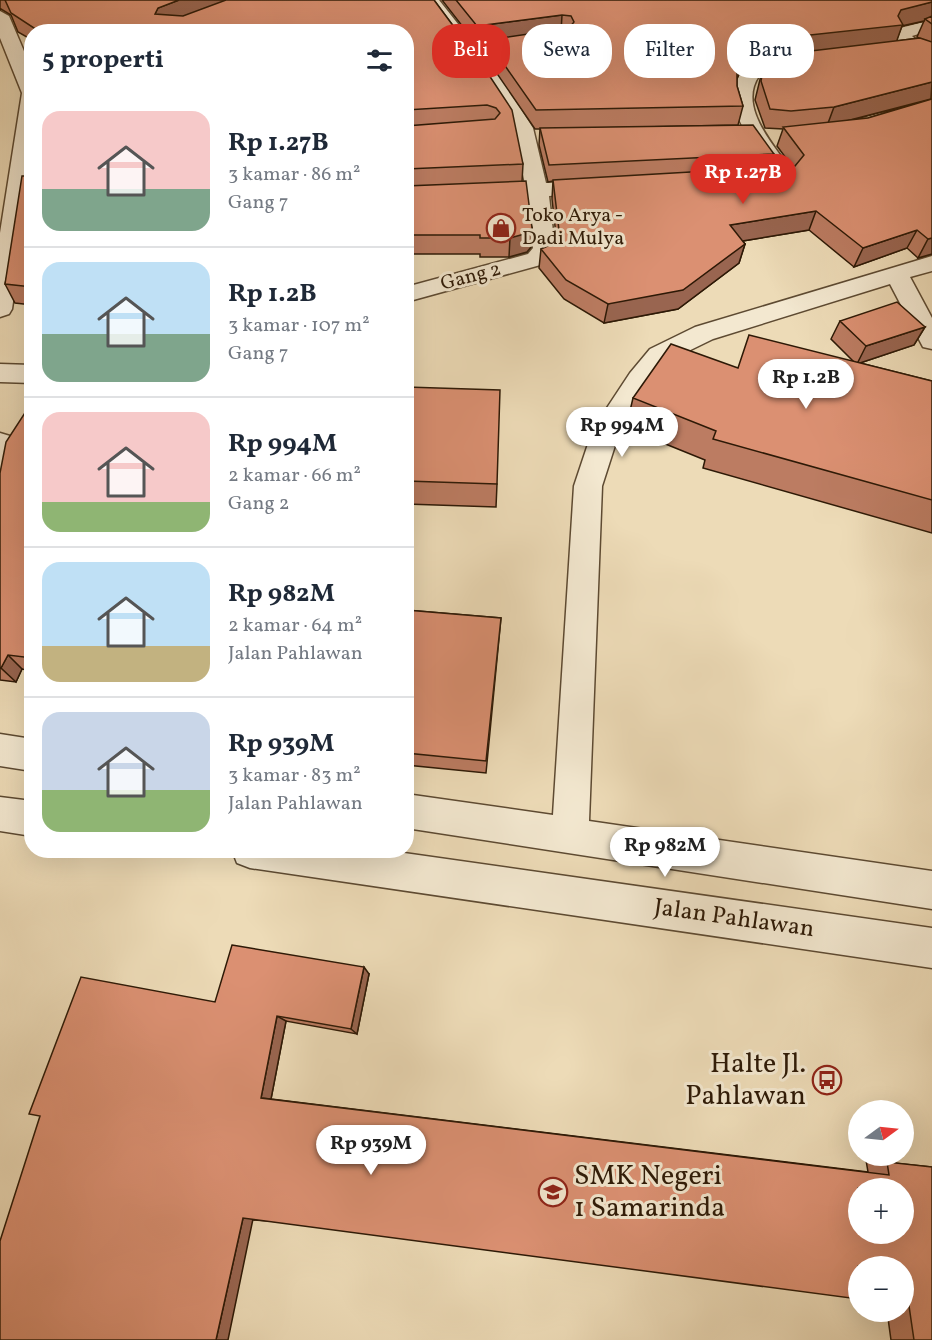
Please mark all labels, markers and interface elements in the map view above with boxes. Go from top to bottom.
chip: Beli [432,24,510,78]
chip: Sewa [522,24,612,78]
chip: Filter [624,24,715,78]
chip: Baru [727,24,814,78]
text: 5 properti [42,42,164,78]
icon: filters [363,44,396,77]
text: Rp 1.27B [228,125,329,161]
icon: home [90,135,162,207]
pin: Rp 1.27B [681,154,805,205]
text: Rp 1.27B [704,159,782,187]
text: 3 kamar · 86 m² [228,161,360,189]
text: Gang 7 [228,189,288,217]
place label: Toko Arya - Dadi Mulya [522,202,624,253]
shop icon: Toko Arya - Dadi Mulya [485,212,517,244]
street label: Gang 2 [438,256,504,298]
text: Rp 1.2B [228,276,317,312]
icon: home [90,286,162,358]
text: 3 kamar · 107 m² [228,312,370,340]
text: Gang 7 [228,340,288,368]
pin: Rp 1.2B [751,359,861,410]
text: Rp 1.2B [772,364,840,392]
pin: Rp 994M [567,407,677,458]
text: Rp 994M [580,412,664,440]
text: Rp 994M [228,426,337,462]
icon: home [90,436,162,508]
text: 2 kamar · 66 m² [228,462,361,490]
text: Gang 2 [228,490,289,518]
text: Rp 982M [228,576,335,612]
icon: home [90,586,162,658]
text: 2 kamar · 64 m² [228,612,362,640]
text: Jalan Pahlawan [228,640,363,668]
text: Rp 939M [228,726,334,762]
icon: home [90,736,162,808]
text: 3 kamar · 83 m² [228,762,361,790]
text: Jalan Pahlawan [228,790,363,818]
pin: Rp 982M [610,827,720,878]
text: Rp 982M [624,832,706,860]
street label: Jalan Pahlawan [652,891,816,947]
place label: Halte Jl. Pahlawan [685,1045,806,1116]
bus stop icon: Halte Jl. Pahlawan [811,1064,843,1096]
north arrow [848,1100,914,1166]
map controls [848,1100,914,1322]
pin: Rp 939M [316,1125,426,1176]
text: Rp 939M [330,1130,412,1158]
place label: SMK Negeri 1 Samarinda [574,1157,725,1228]
school or university icon: SMK Negeri 1 Samarinda [537,1176,569,1208]
button: + [848,1178,914,1244]
button: − [848,1256,914,1322]

